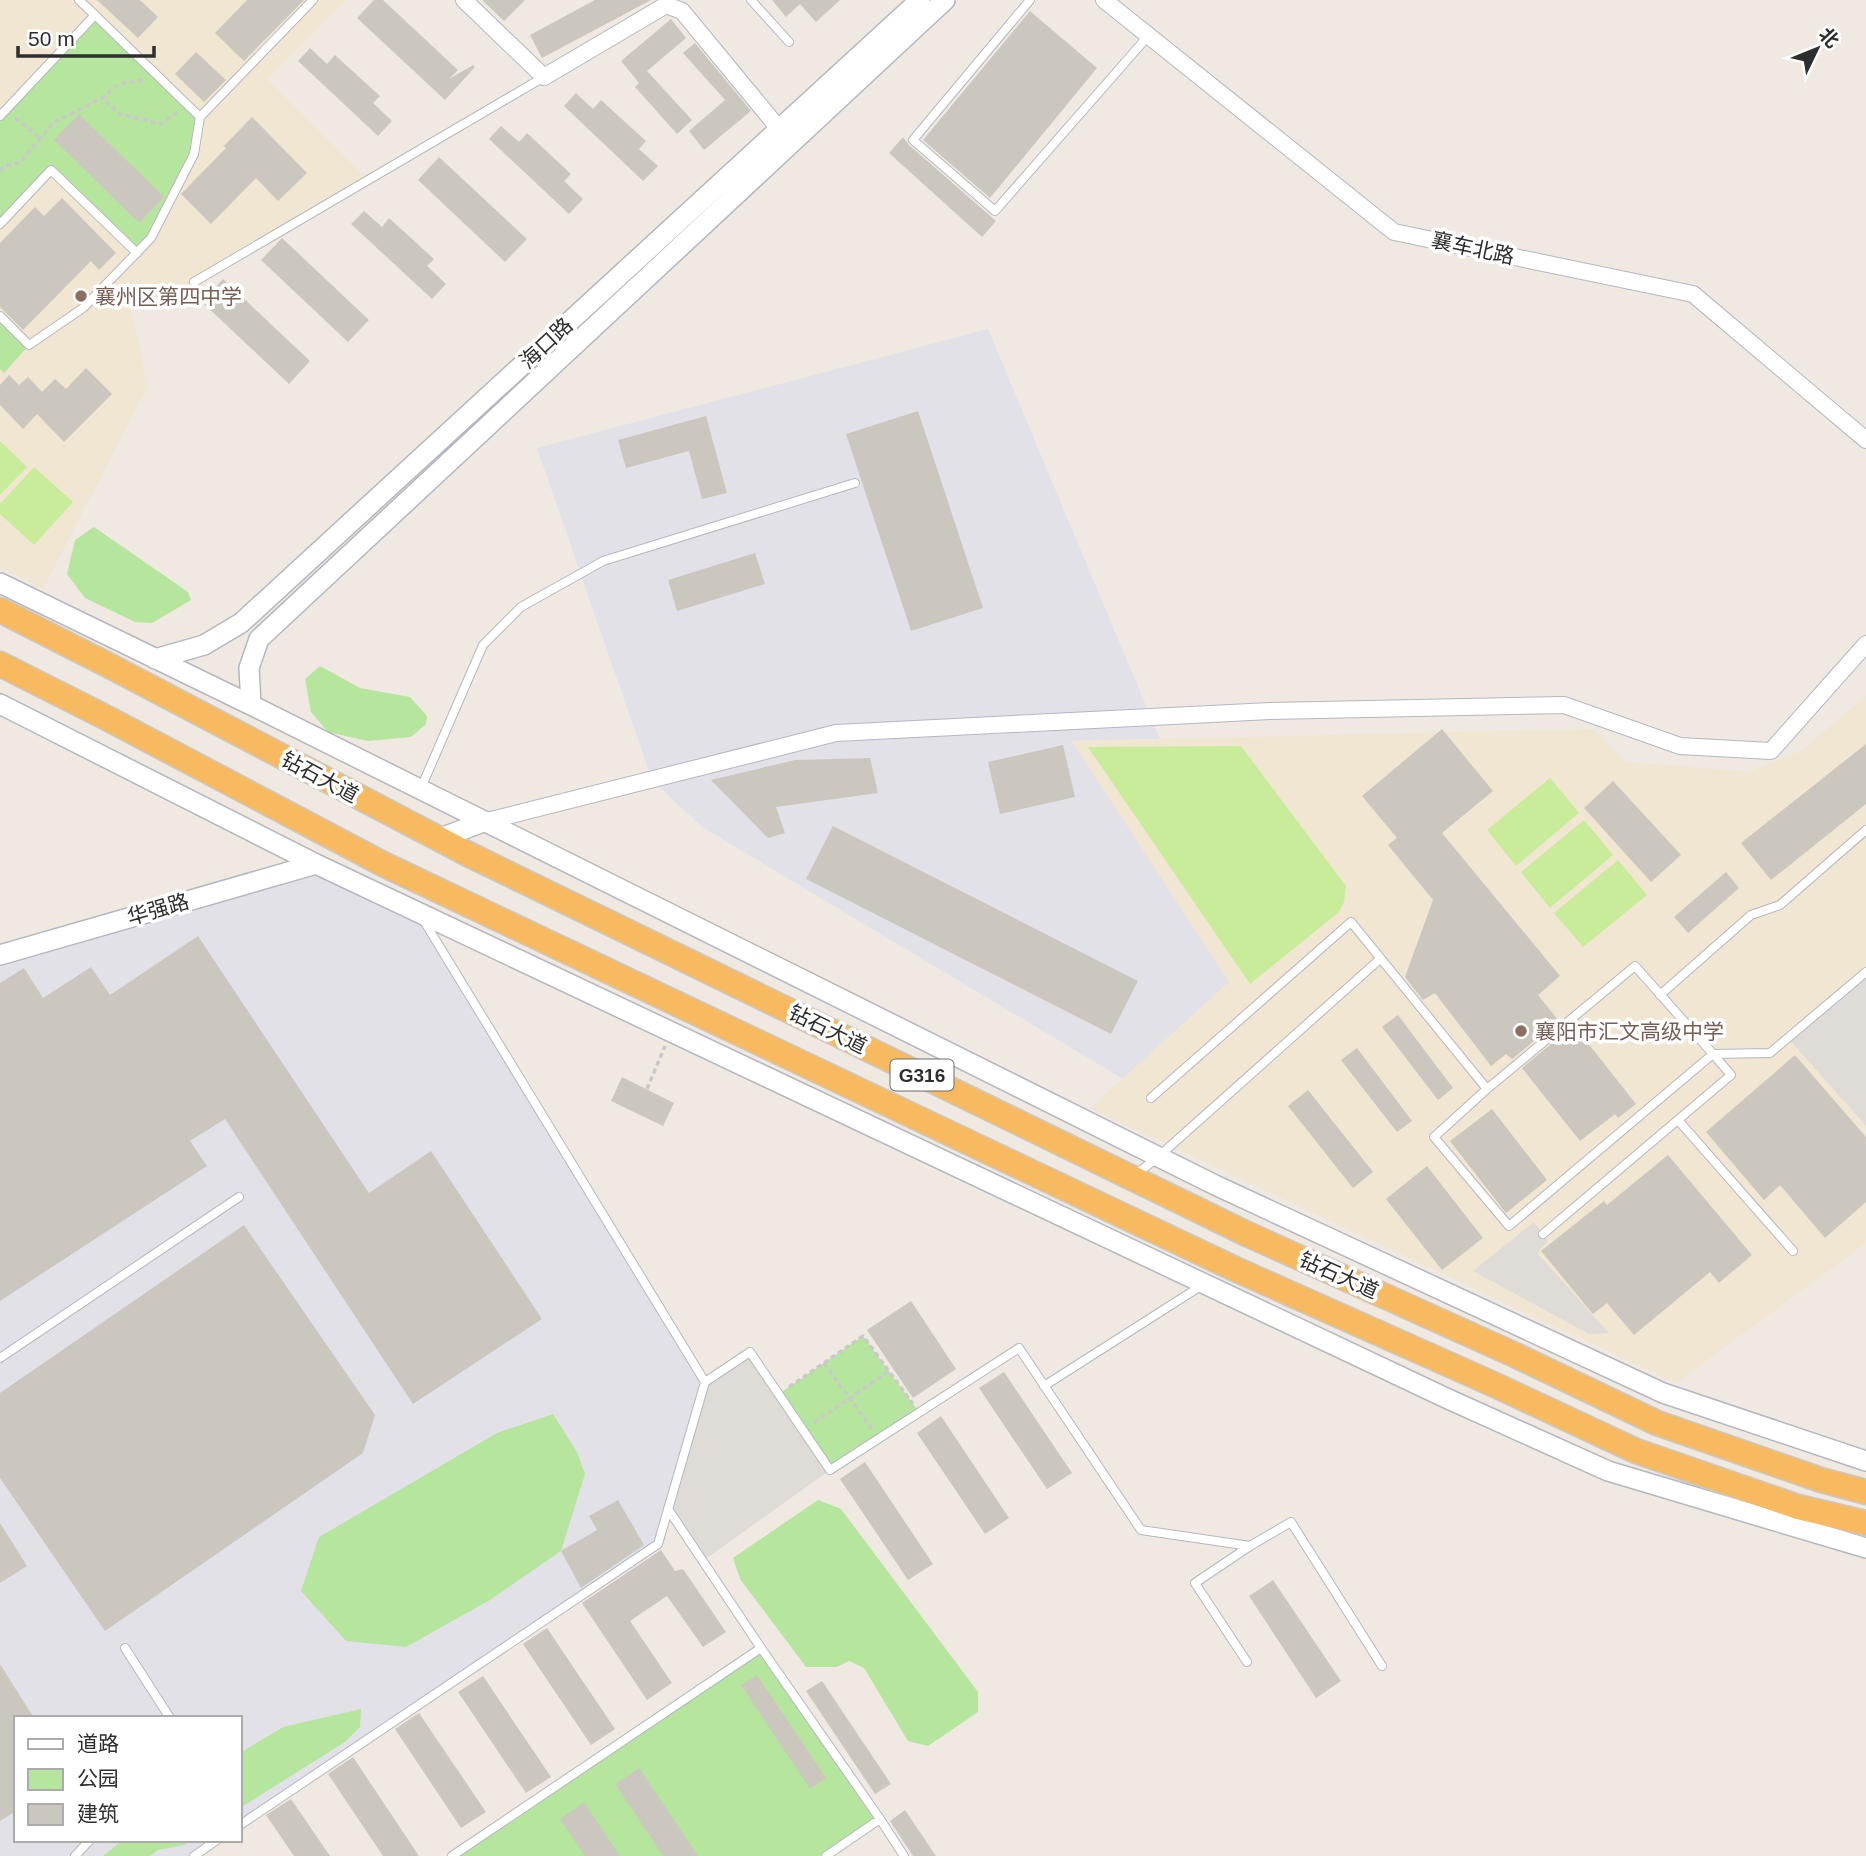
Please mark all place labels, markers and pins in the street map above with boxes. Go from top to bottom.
place label: 襄州区第四中学 [95,285,242,308]
marker: 襄州区第四中学 [73,288,89,304]
place label: 襄阳市汇文高级中学 [1535,1020,1724,1043]
marker: 襄阳市汇文高级中学 [1513,1023,1529,1039]

